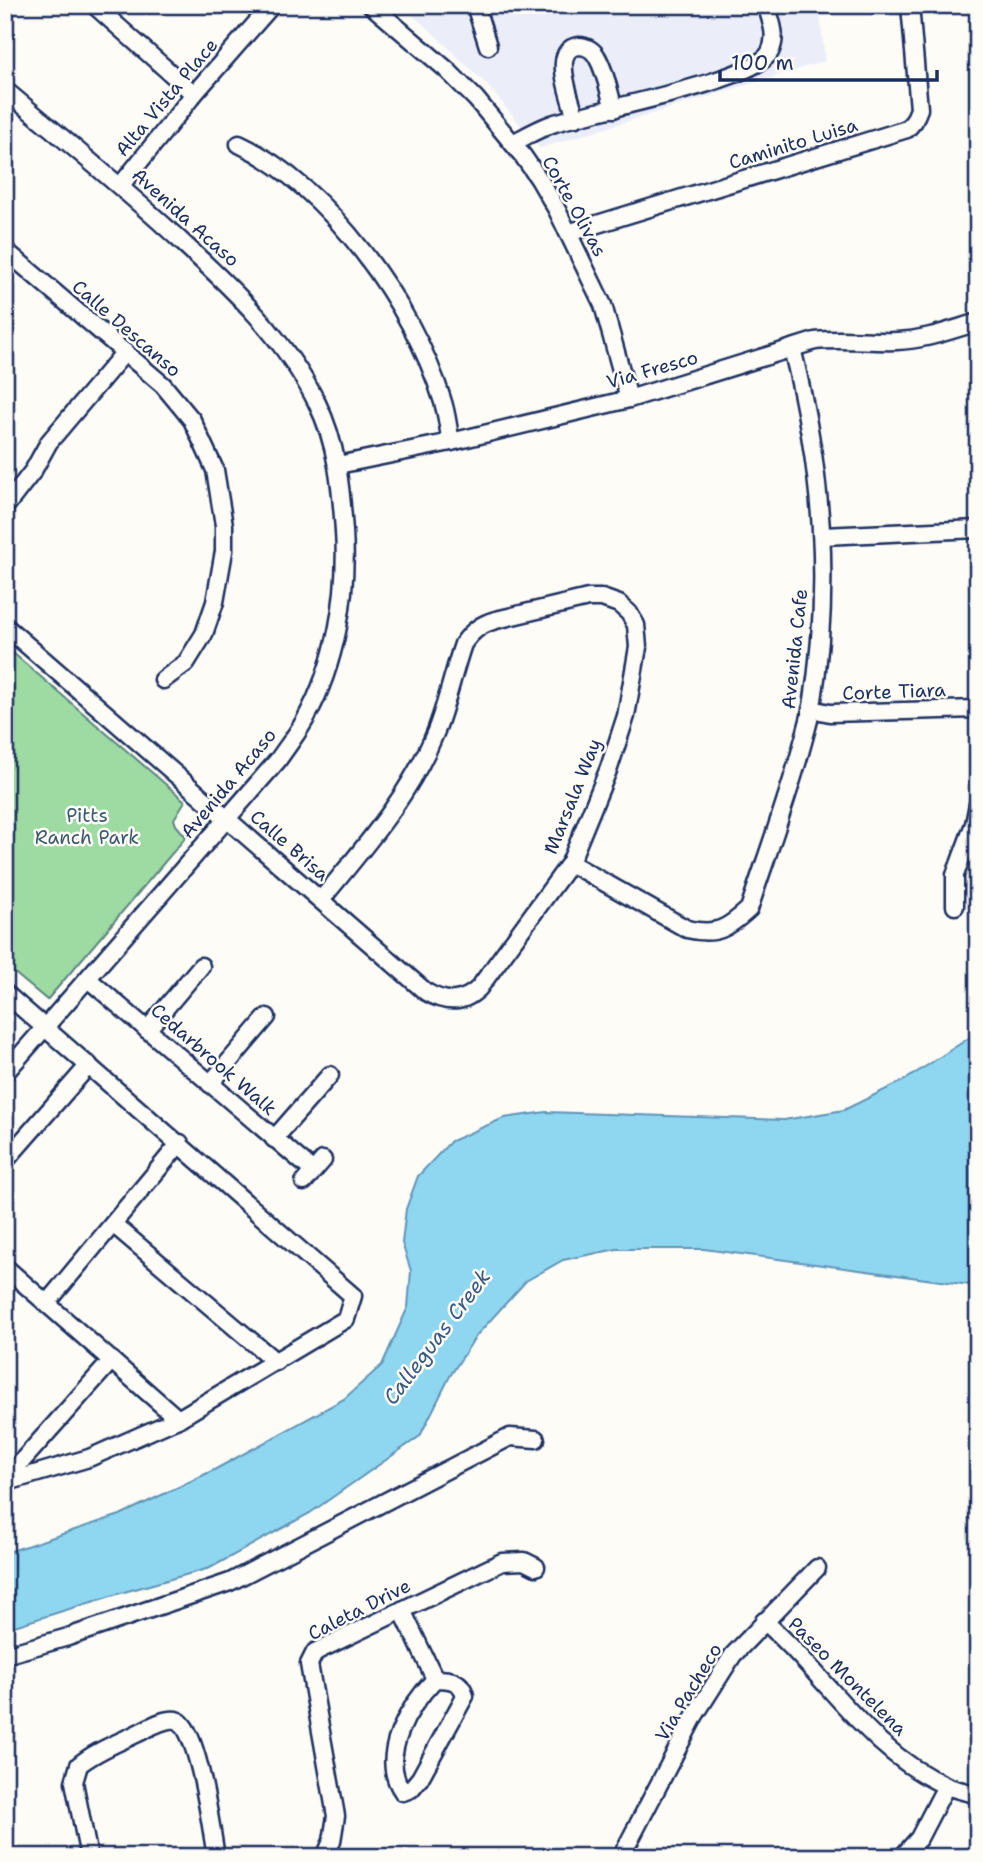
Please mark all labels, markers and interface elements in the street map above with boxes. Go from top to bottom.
street label: Alta Vista Place [110,33,223,162]
scale bar [720,38,937,82]
text: 100 m [731,49,794,77]
street label: Caminito Luisa [726,112,861,175]
street label: Corte Olivas [537,151,613,261]
street label: Avenida Acaso [127,162,245,272]
street label: Calle Descanso [67,274,186,383]
street label: Via Fresco [603,344,701,394]
street label: Avenida Cafe [776,588,813,710]
street label: Corte Tiara [842,677,946,706]
street label: Avenida Acaso [175,723,282,844]
street label: Marsala Way [538,735,607,858]
park label: Pitts Ranch Park [35,803,139,850]
street label: Calle Brisa [245,804,335,887]
street label: Cedarbrook Walk [145,998,282,1121]
water label: Calleguas Creek [377,1264,497,1410]
street label: Caleta Drive [304,1573,415,1646]
street label: Paseo Montelena [783,1611,913,1741]
street label: Via Pacheco [649,1639,727,1746]

